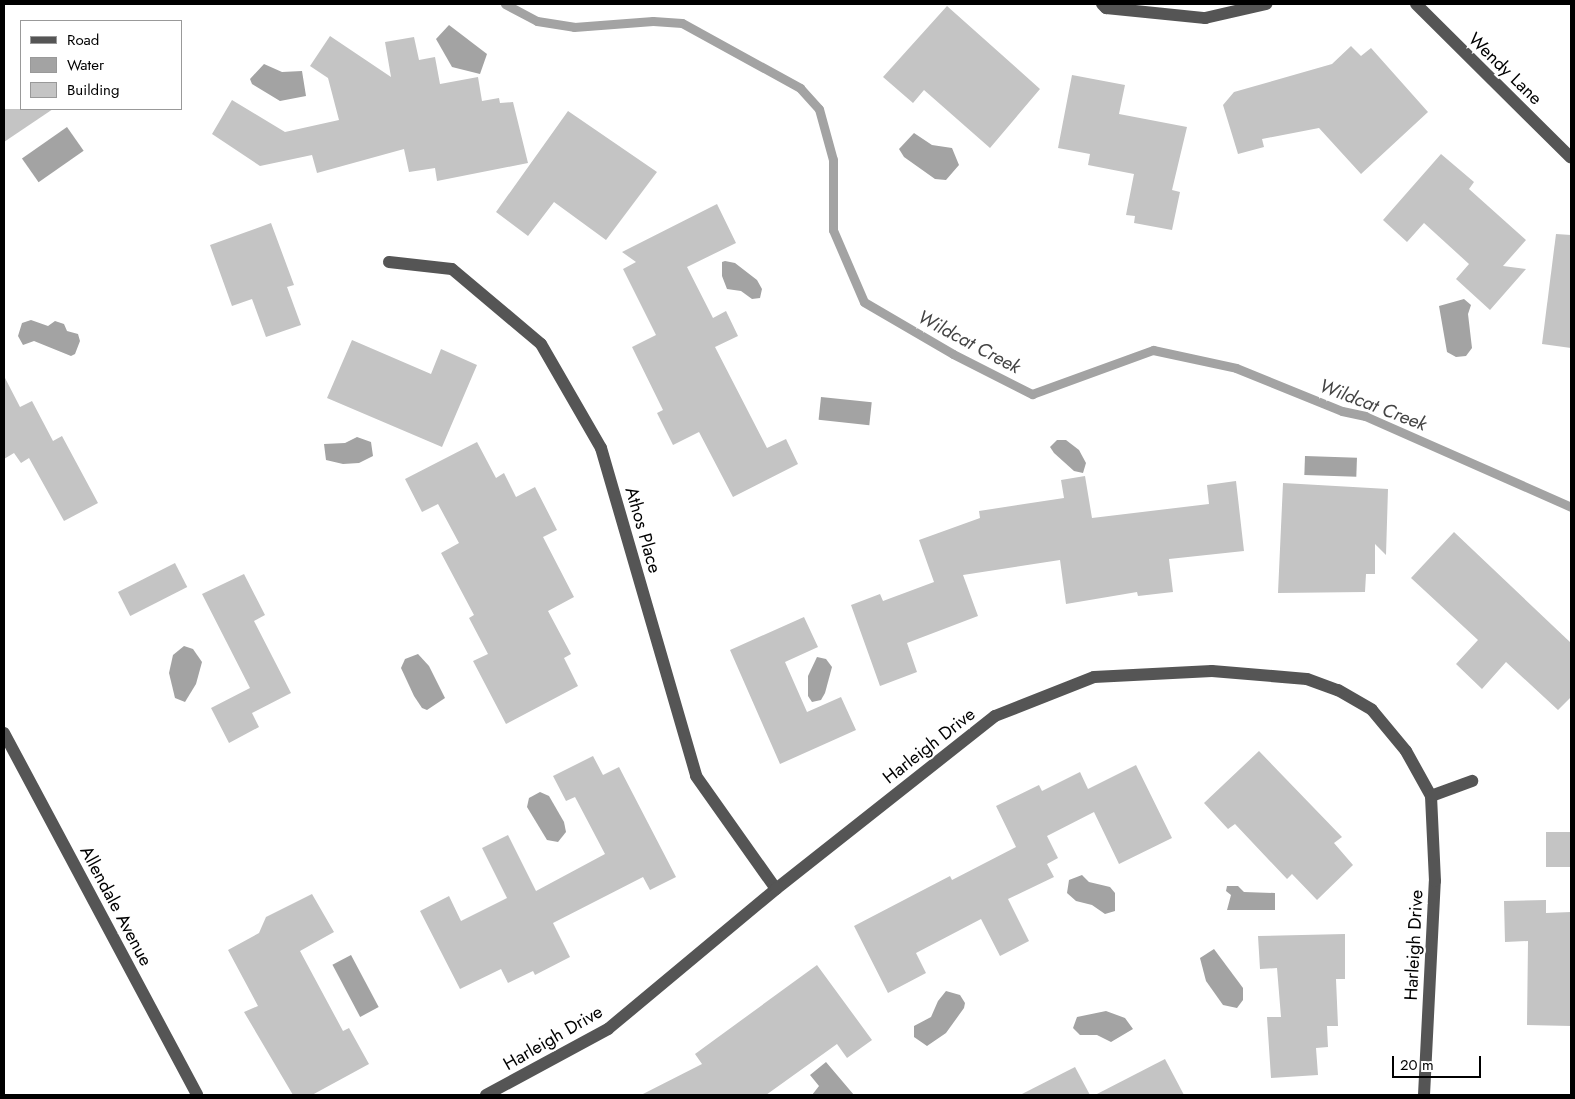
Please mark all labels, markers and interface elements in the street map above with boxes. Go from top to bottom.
legend [20,20,182,110]
text: Road [67,29,99,51]
street label: Wendy Lane [1464,29,1546,109]
text: Water [67,54,104,76]
text: Building [67,79,119,101]
water label: Wildcat Creek [914,305,1024,379]
water label: Wildcat Creek [1316,374,1430,436]
street label: Athos Place [620,484,666,576]
street label: Harleigh Drive [879,703,979,789]
street label: Allendale Avenue [75,842,157,970]
street label: Harleigh Drive [1400,889,1428,1001]
street label: Harleigh Drive [500,1001,606,1075]
scale bar [1395,1046,1484,1078]
text: 20 m [1400,1054,1434,1076]

